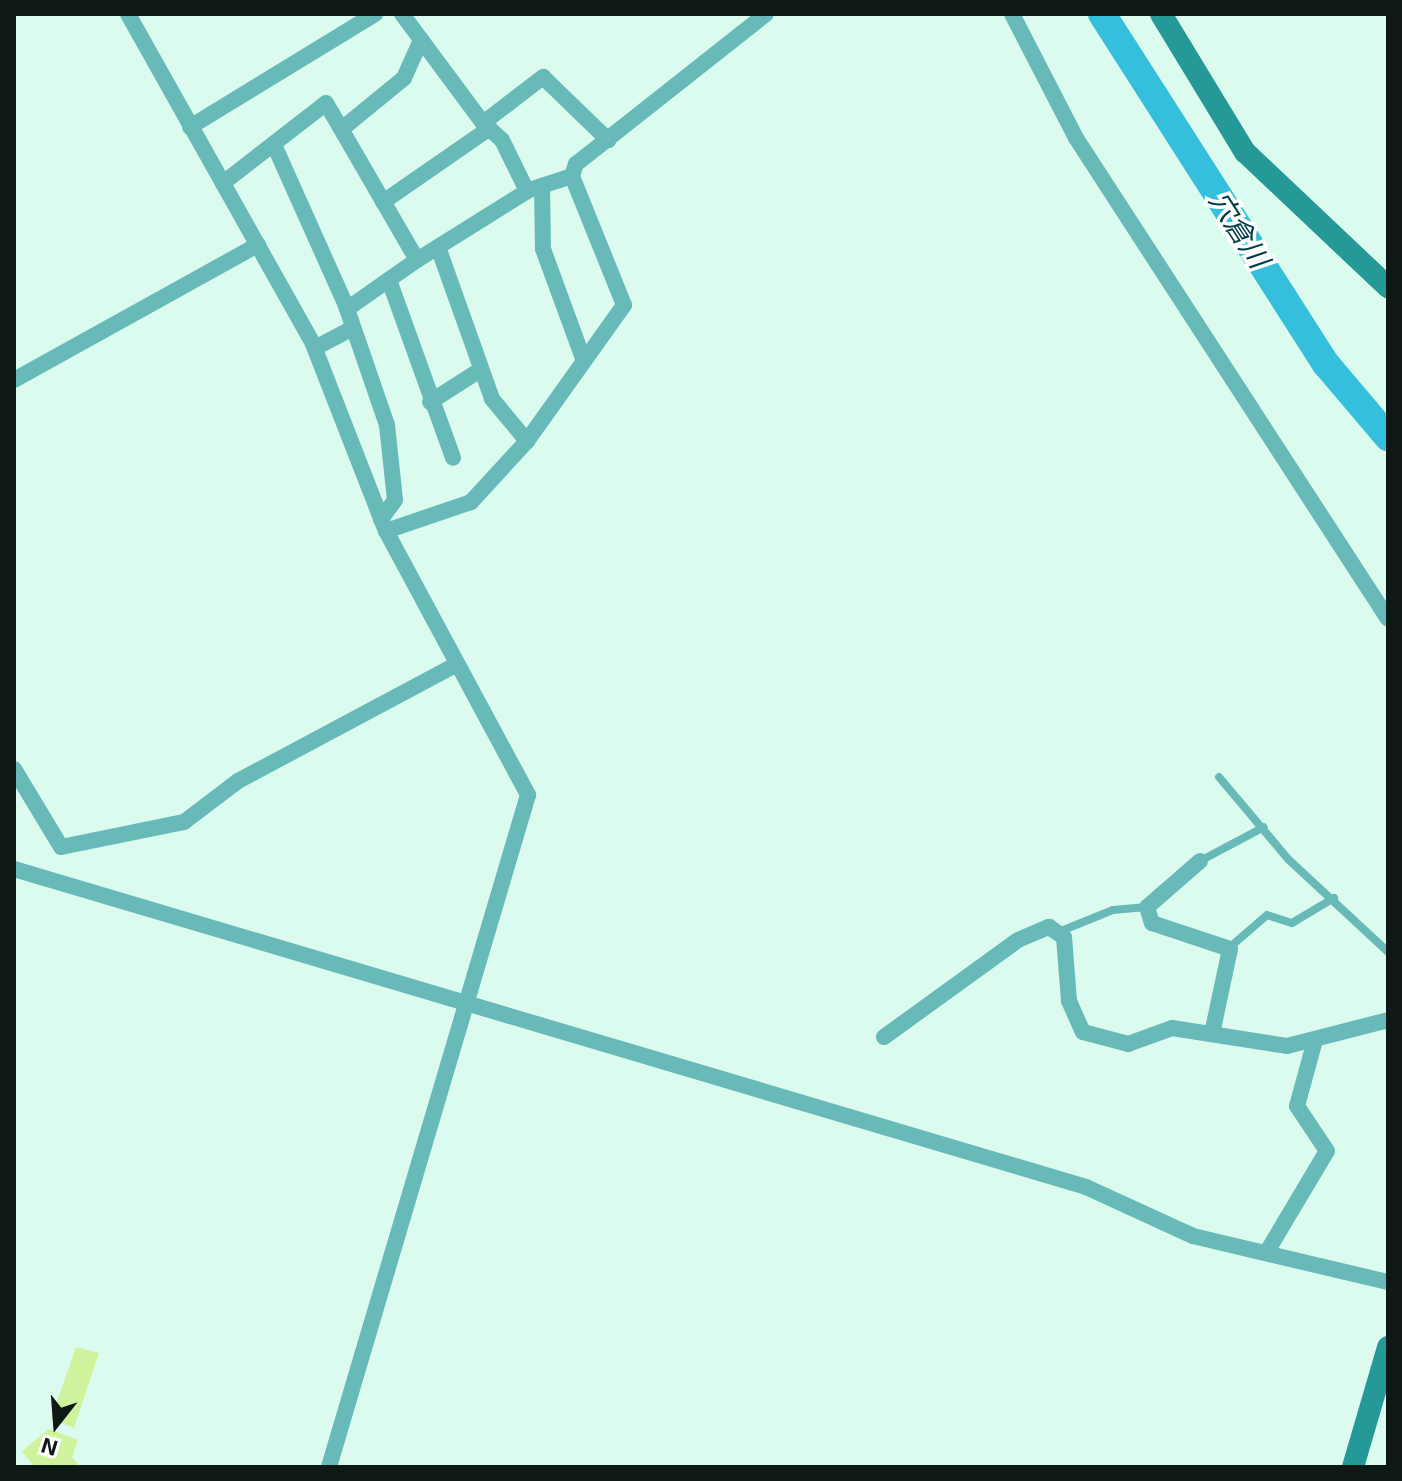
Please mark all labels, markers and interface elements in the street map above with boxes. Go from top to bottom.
water label: 穴倉川 [1203,185,1277,273]
north arrow [16,1385,96,1465]
text: N [38,1433,60,1463]

